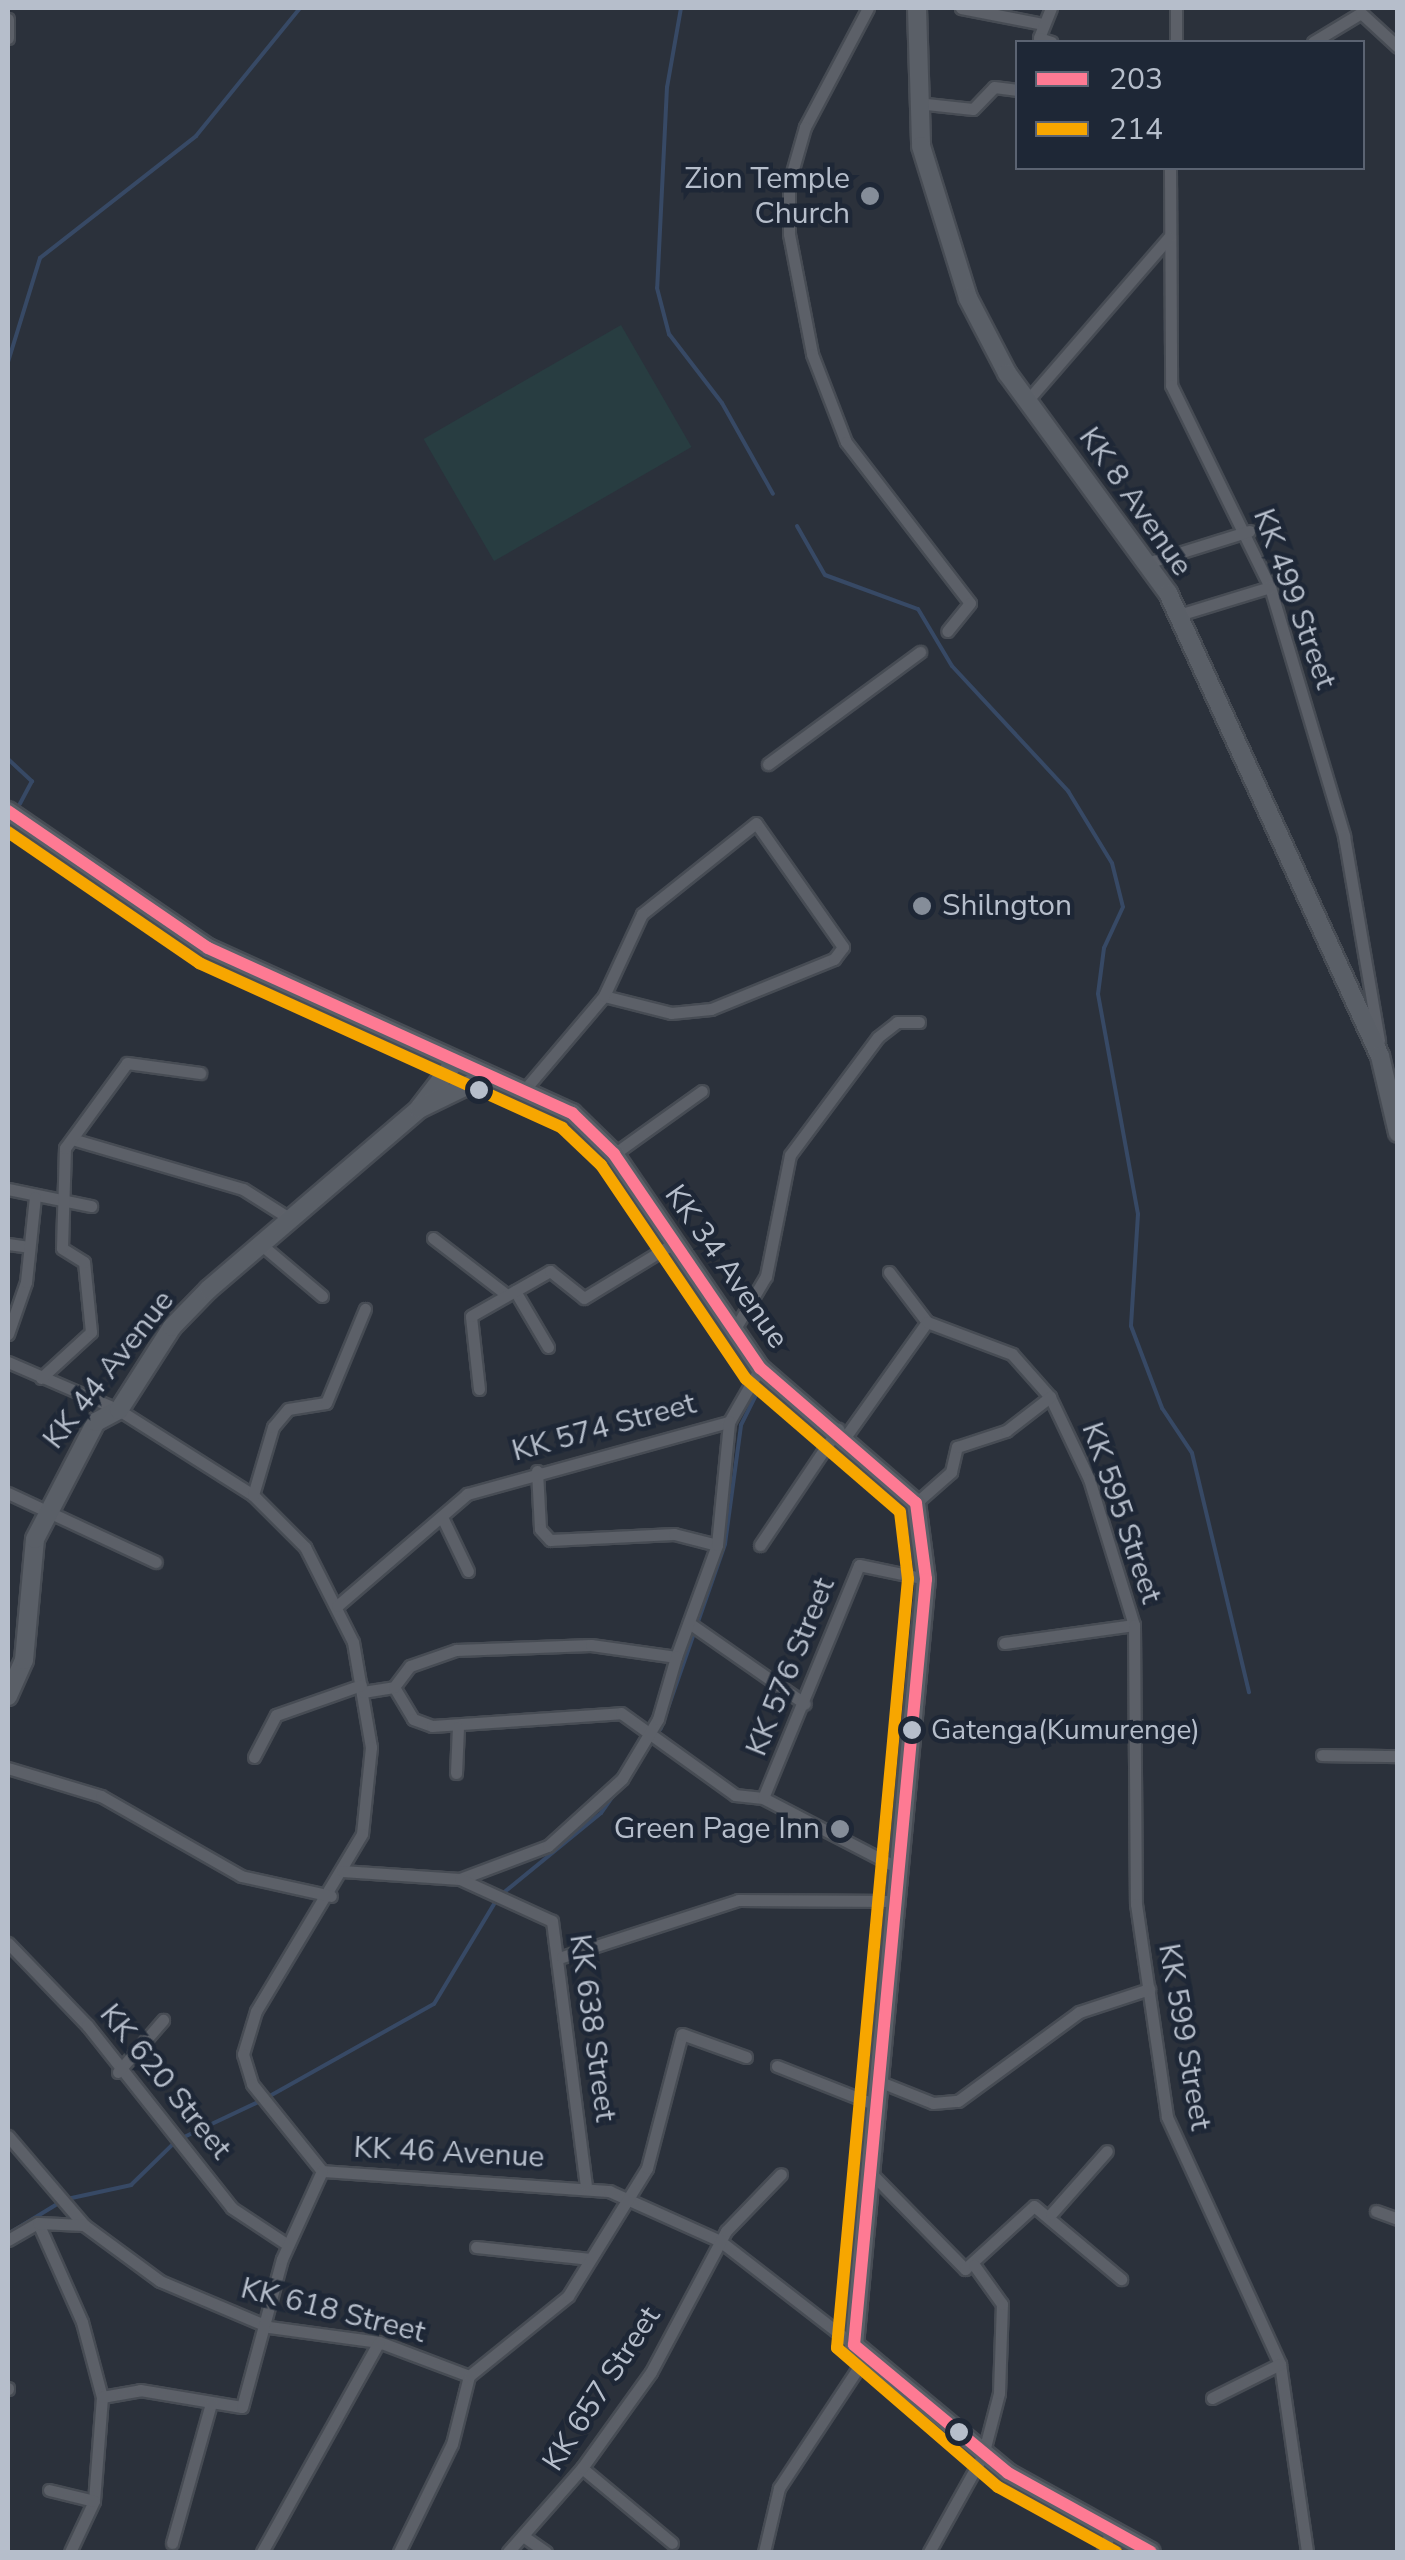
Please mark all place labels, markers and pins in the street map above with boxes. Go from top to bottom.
place label: Zion Temple Church [684,161,850,232]
marker: Zion Temple Church [859,185,881,207]
place label: Shilngton [942,888,1072,924]
marker: Shilngton [911,895,933,917]
unlabelled marker [469,1080,489,1100]
place label: Gatenga(Kumurenge) [931,1713,1200,1747]
marker: Gatenga(Kumurenge) [902,1720,922,1740]
place label: Green Page Inn [614,1811,820,1847]
marker: Green Page Inn [829,1818,851,1840]
unlabelled marker [949,2422,969,2442]

